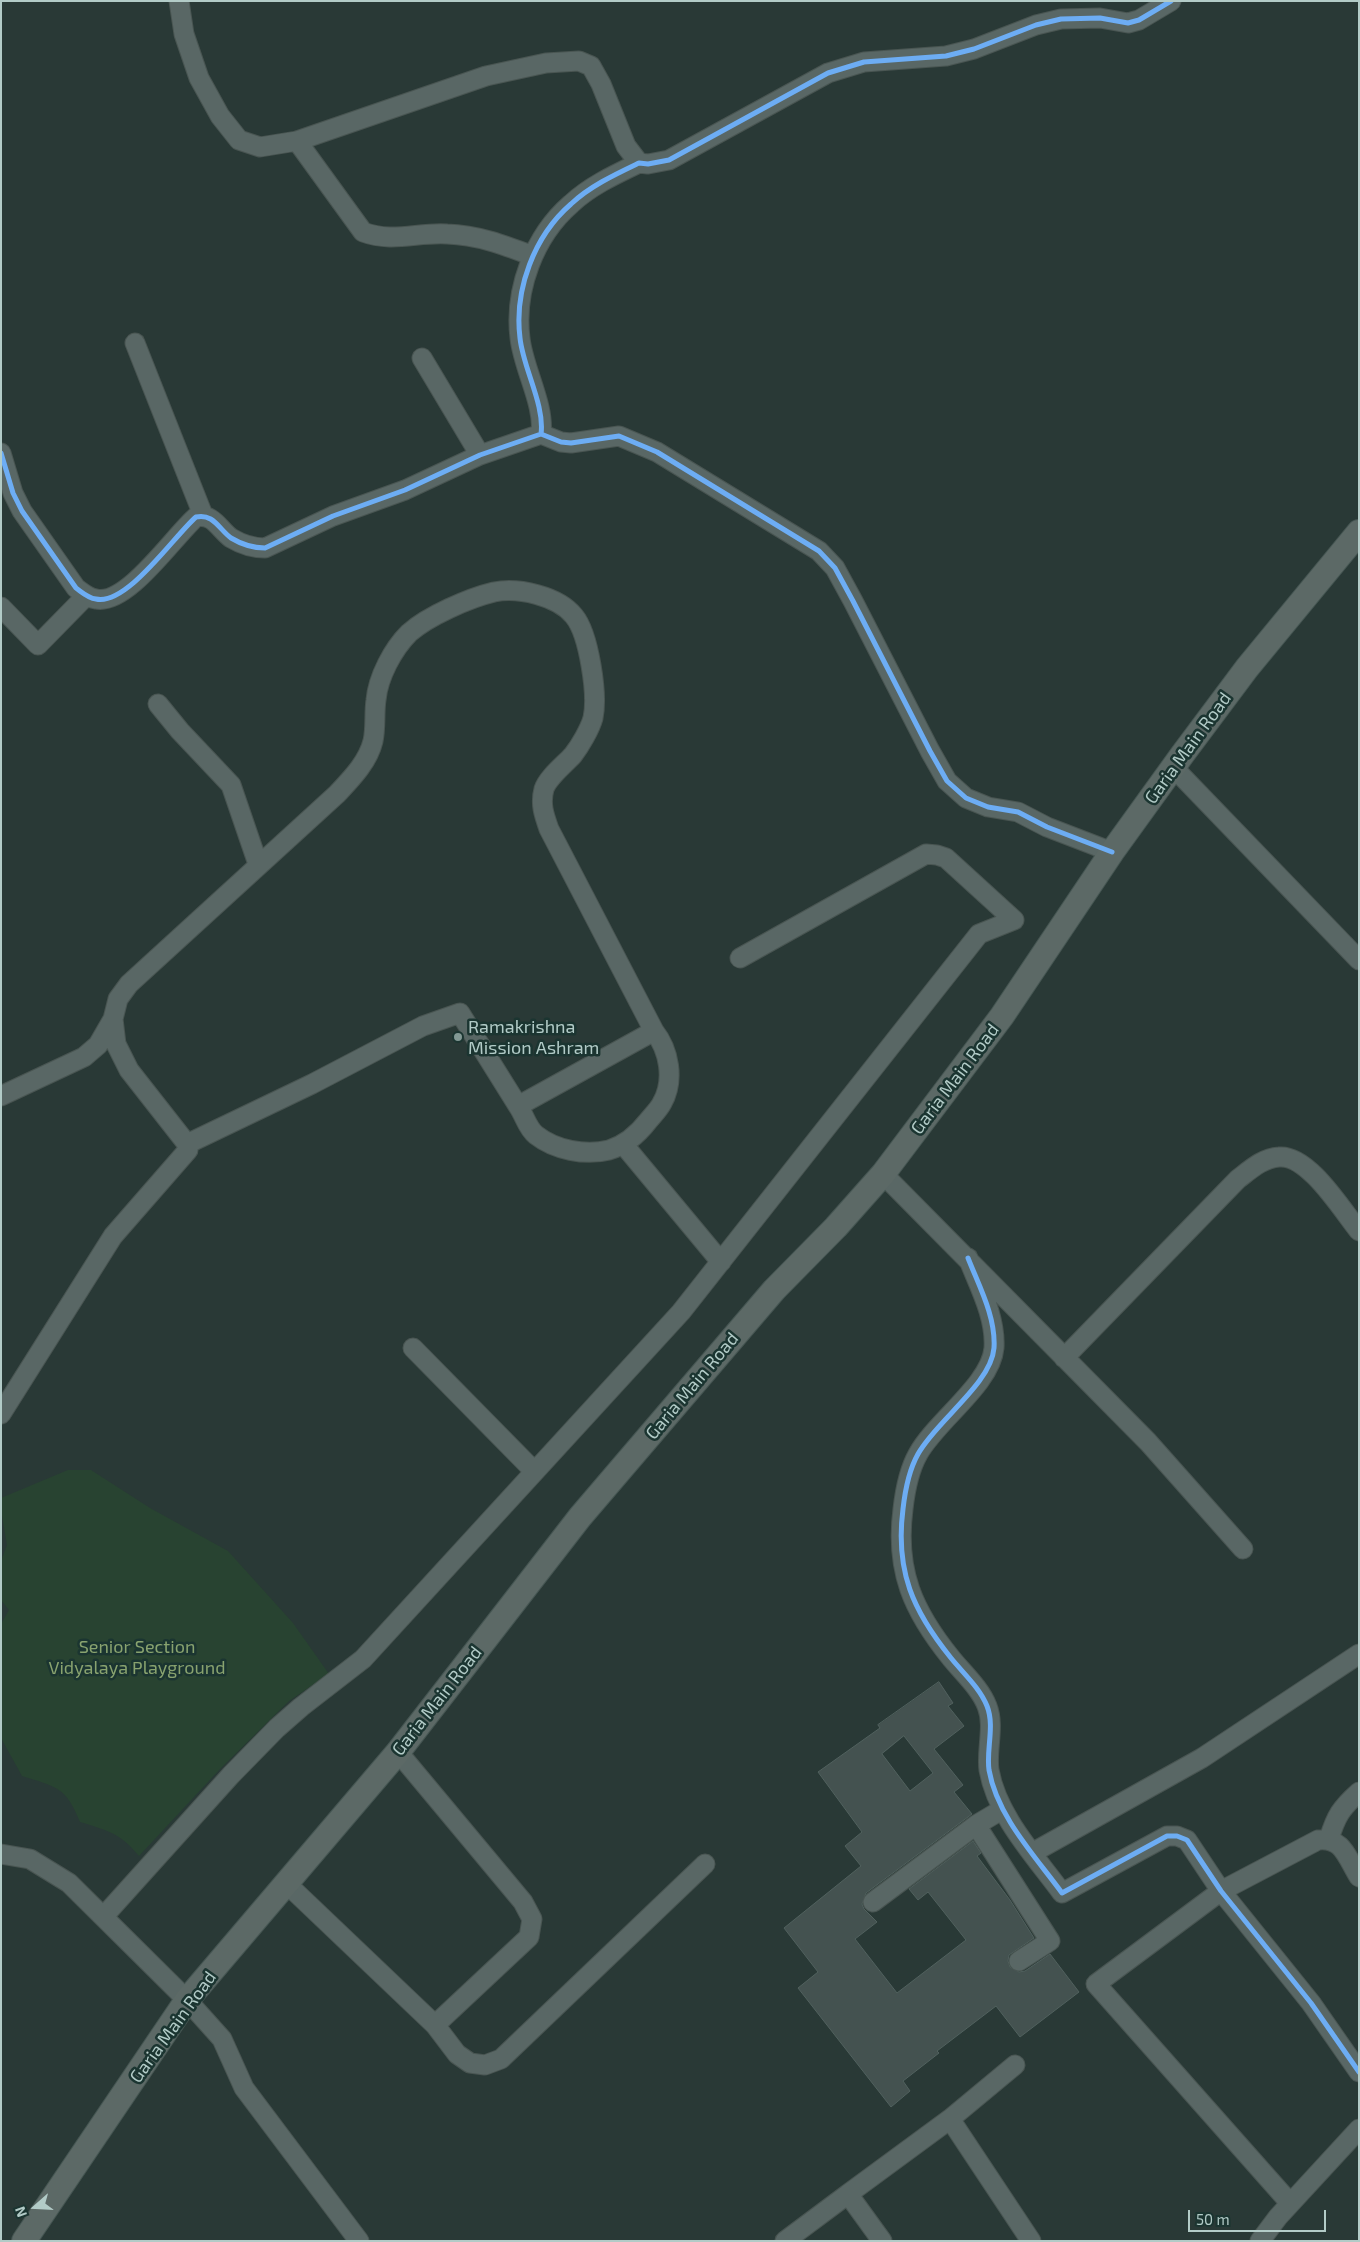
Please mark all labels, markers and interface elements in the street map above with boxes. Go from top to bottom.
street label: Garia Main Road [1140,688,1236,808]
place label: Ramakrishna Mission Ashram [468,1016,599,1058]
street label: Garia Main Road [906,1019,1004,1139]
marker: Ramakrishna Mission Ashram [452,1031,464,1043]
street label: Garia Main Road [641,1328,743,1444]
park label: Senior Section Vidyalaya Playground [48,1636,226,1678]
street label: Garia Main Road [388,1642,486,1760]
street label: Garia Main Road [125,1967,221,2087]
north arrow [10,2182,60,2232]
scale bar [1190,2200,1328,2232]
text: N [11,2205,30,2220]
text: 50 m [1196,2210,1230,2228]

